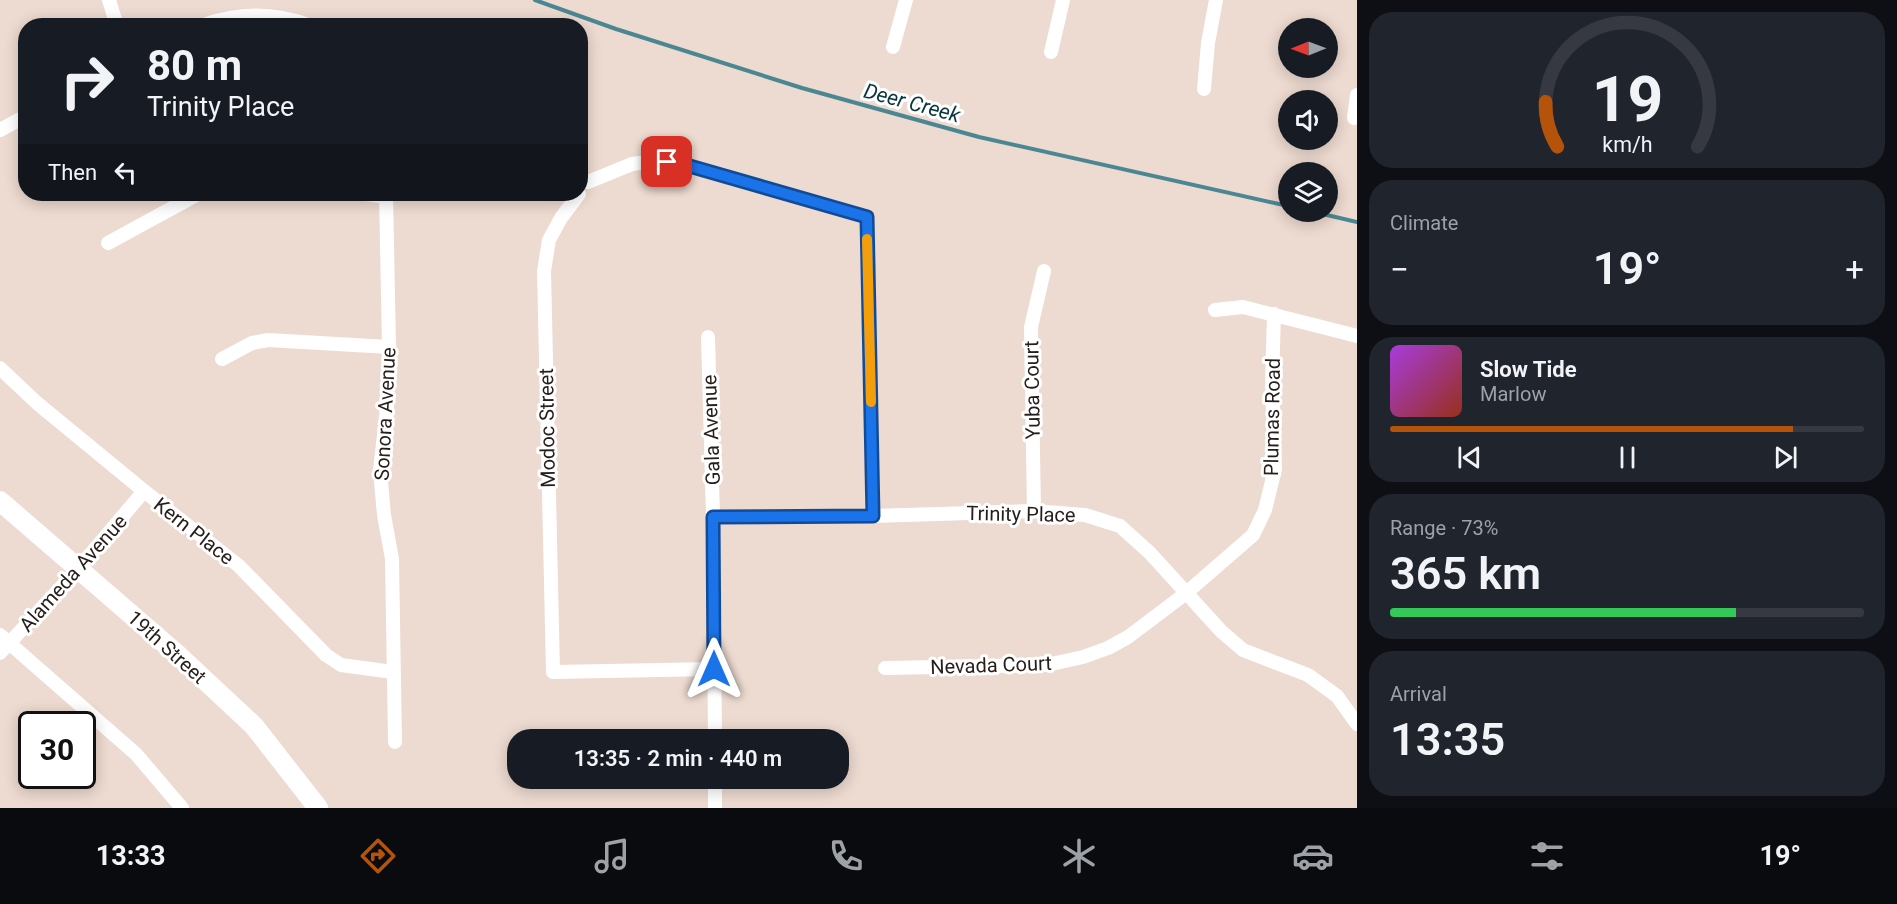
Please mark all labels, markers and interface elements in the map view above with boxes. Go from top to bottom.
north arrow [1278,18,1338,78]
map controls [1278,18,1338,222]
text: 80 m [147,41,242,90]
icon: right [48,42,126,120]
text: 19 [1591,63,1663,136]
water label: Deer Creek [861,79,964,128]
button: sound [1278,90,1338,150]
text: Trinity Place [147,91,294,123]
text: km/h [1602,132,1652,157]
pin [641,136,692,187]
icon: arrive [650,145,683,178]
icon: left [109,156,142,189]
text: Then [48,160,97,185]
button: layers [1278,162,1338,222]
text: Climate [1390,211,1458,235]
text: 19° [1593,242,1661,295]
text: − [1390,250,1409,289]
text: + [1845,250,1864,289]
street label: Yuba Court [1019,340,1045,440]
street label: Sonora Avenue [370,347,400,481]
text: Slow Tide [1480,357,1577,382]
street label: Plumas Road [1259,358,1285,476]
street label: Modoc Street [534,368,560,488]
street label: Gala Avenue [697,374,725,486]
text: Marlow [1480,382,1546,406]
icon: previous [1453,441,1486,474]
icon: pause [1611,441,1644,474]
icon: next [1769,441,1802,474]
street label: Kern Place [149,492,239,570]
street label: Trinity Place [966,501,1076,527]
street label: Alameda Avenue [14,509,132,637]
text: Range · 73% [1390,516,1498,540]
text: 365 km [1390,547,1541,600]
street label: 19th Street [123,605,211,689]
position arrow [682,637,746,701]
street label: Nevada Court [930,651,1052,679]
text: Arrival [1390,682,1447,706]
speed limit sign: 30 [18,711,96,789]
text: 13:35 [1390,713,1505,766]
text: 13:35 · 2 min · 440 m [574,746,782,771]
icon: directions [357,835,399,877]
icon: music [591,835,633,877]
icon: phone [825,835,867,877]
icon: climate [1058,835,1100,877]
icon: car [1292,835,1334,877]
icon: filters [1526,835,1568,877]
text: 13:33 [96,840,165,872]
text: 19° [1760,840,1801,872]

